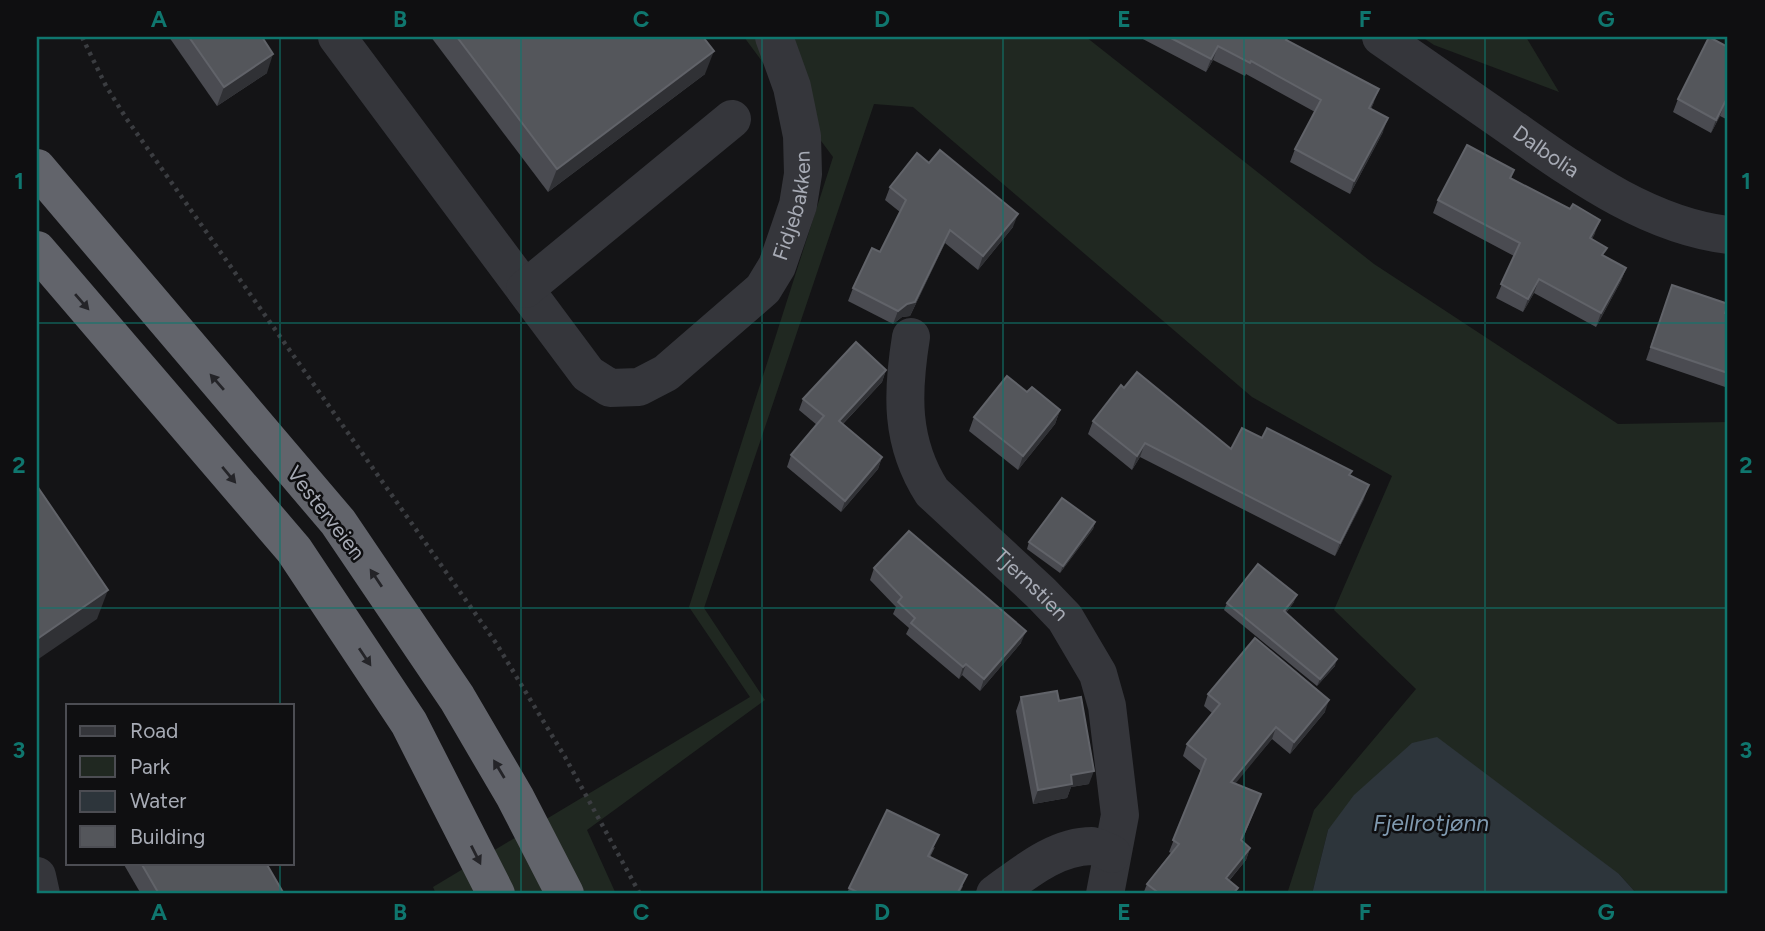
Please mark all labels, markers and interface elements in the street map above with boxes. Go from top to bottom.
text: A [151,5,168,33]
text: B [393,5,407,33]
text: C [633,5,650,33]
text: D [874,5,890,33]
text: E [1117,5,1131,33]
text: F [1359,5,1372,33]
text: G [1597,5,1615,33]
street label: Dalbolia [1508,120,1584,183]
street label: Fidjebakken [767,151,815,263]
text: 1 [14,167,24,195]
text: 1 [1741,167,1751,195]
one-way arrow [74,293,90,311]
one-way arrow [209,373,225,391]
text: 2 [12,451,26,479]
text: 2 [1739,451,1753,479]
street label: Vesterveien [282,461,371,564]
one-way arrow [222,465,237,483]
street label: Tjernstien [989,543,1074,626]
one-way arrow [369,568,382,588]
one-way arrow [358,648,372,666]
legend [66,704,294,864]
text: Road [130,718,178,743]
text: 3 [13,736,25,764]
text: 3 [1740,736,1752,764]
text: Park [130,754,171,779]
one-way arrow [492,760,505,779]
text: Water [130,788,186,813]
water label: Fjellrotjønn [1373,809,1489,837]
text: Building [130,824,205,849]
one-way arrow [471,845,482,865]
text: A [151,898,168,926]
text: B [393,898,407,926]
text: C [633,898,650,926]
text: D [874,898,890,926]
text: E [1117,898,1131,926]
text: F [1359,898,1372,926]
text: G [1597,898,1615,926]

